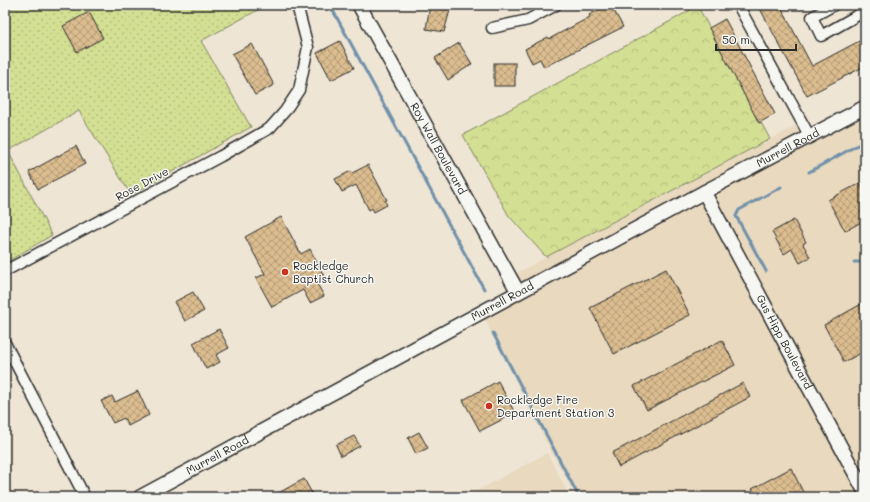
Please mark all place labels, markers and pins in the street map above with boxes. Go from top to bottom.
place label: Rockledge Baptist Church [293,258,374,286]
marker: Rockledge Baptist Church [280,267,290,277]
place label: Rockledge Fire Department Station 3 [497,392,615,420]
marker: Rockledge Fire Department Station 3 [484,401,494,411]

